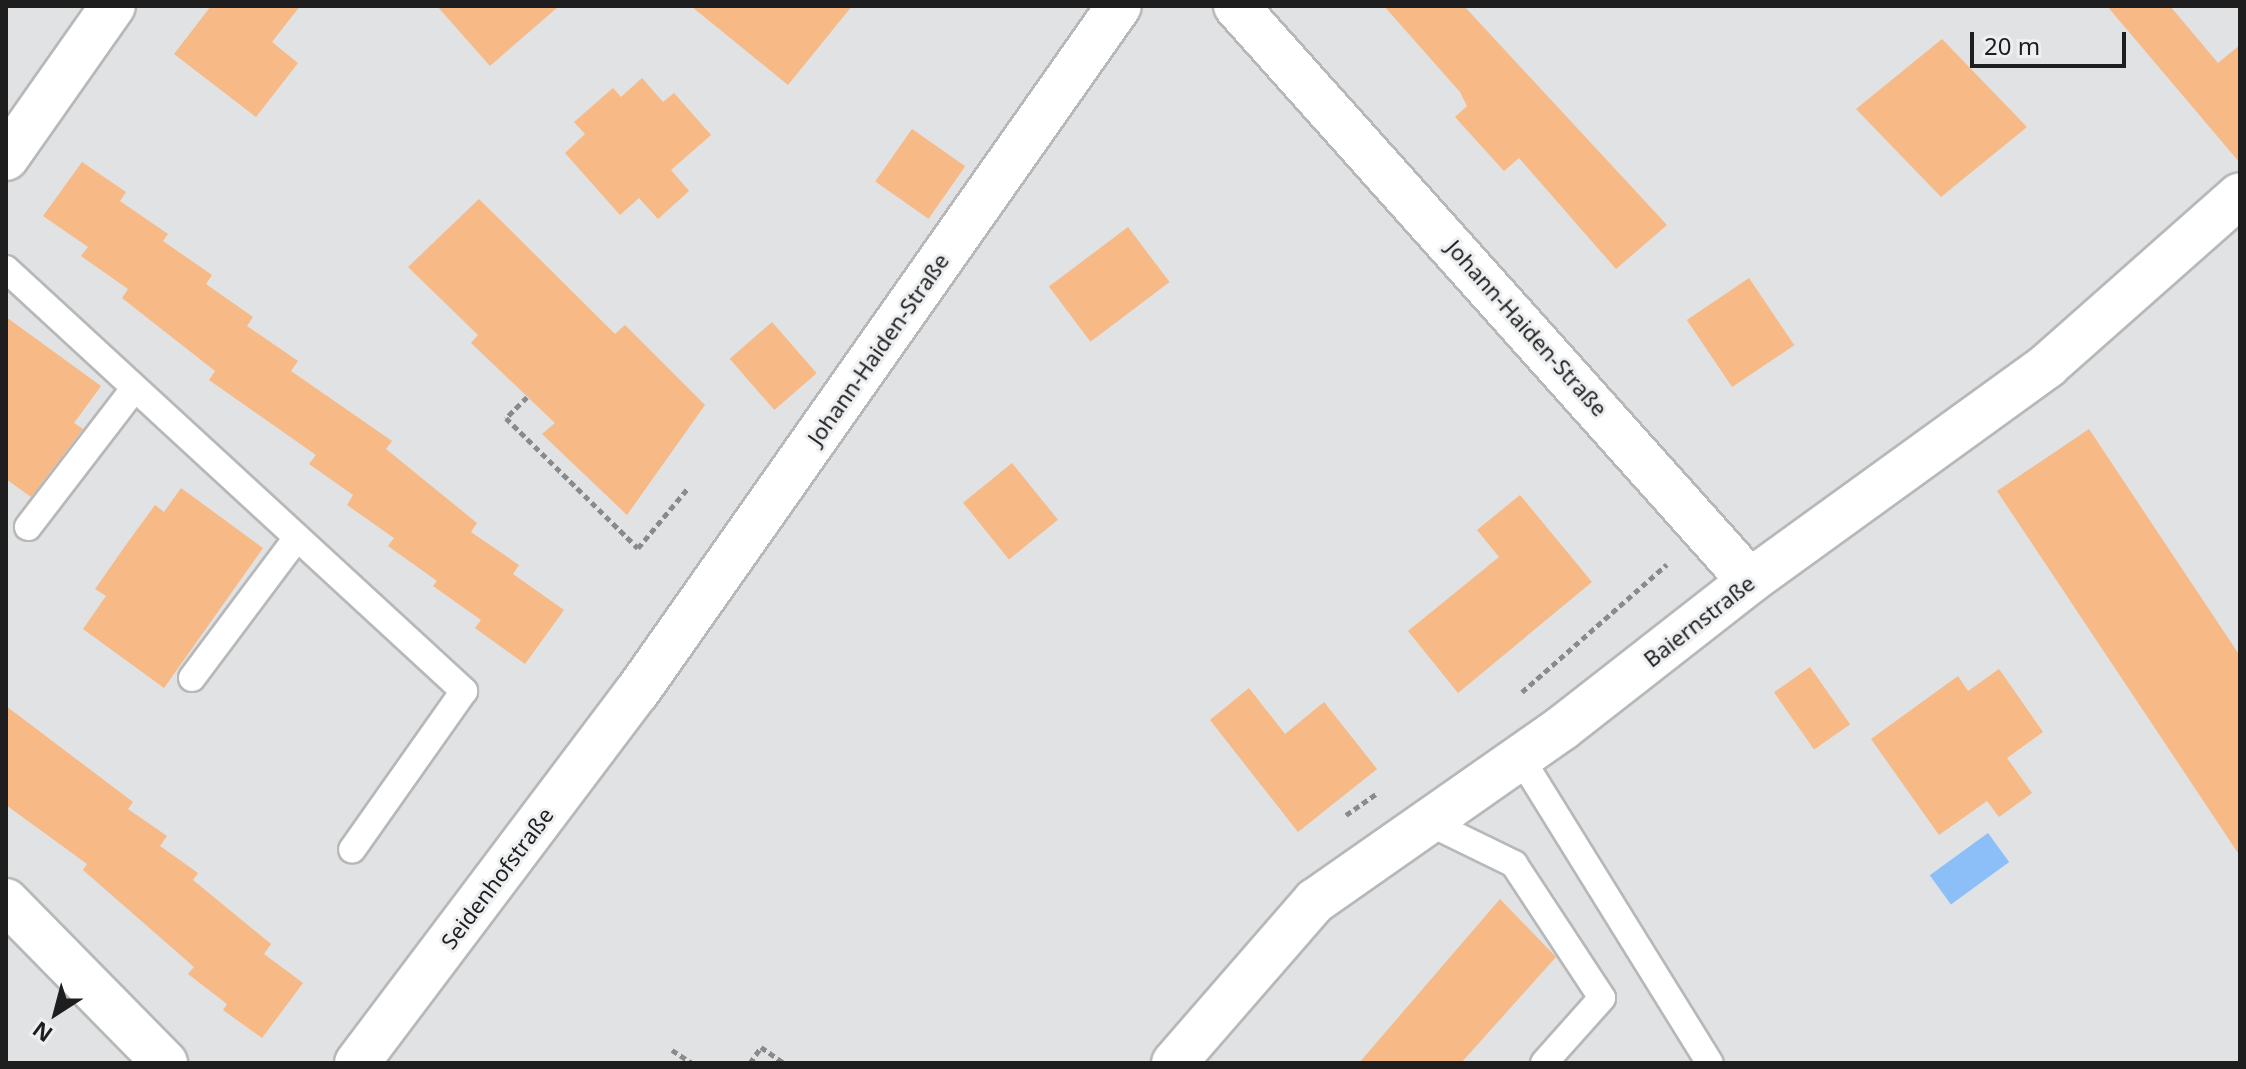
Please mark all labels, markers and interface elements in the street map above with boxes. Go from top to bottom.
scale bar [1974,16,2130,66]
text: 20 m [1984,29,2040,62]
street label: Johann-Haiden-Straße [1441,235,1613,421]
street label: Johann-Haiden-Straße [802,248,954,450]
street label: Baiernstraße [1638,570,1760,672]
street label: Seidenhofstraße [435,802,559,954]
north arrow [16,973,96,1053]
text: N [26,1015,58,1050]

